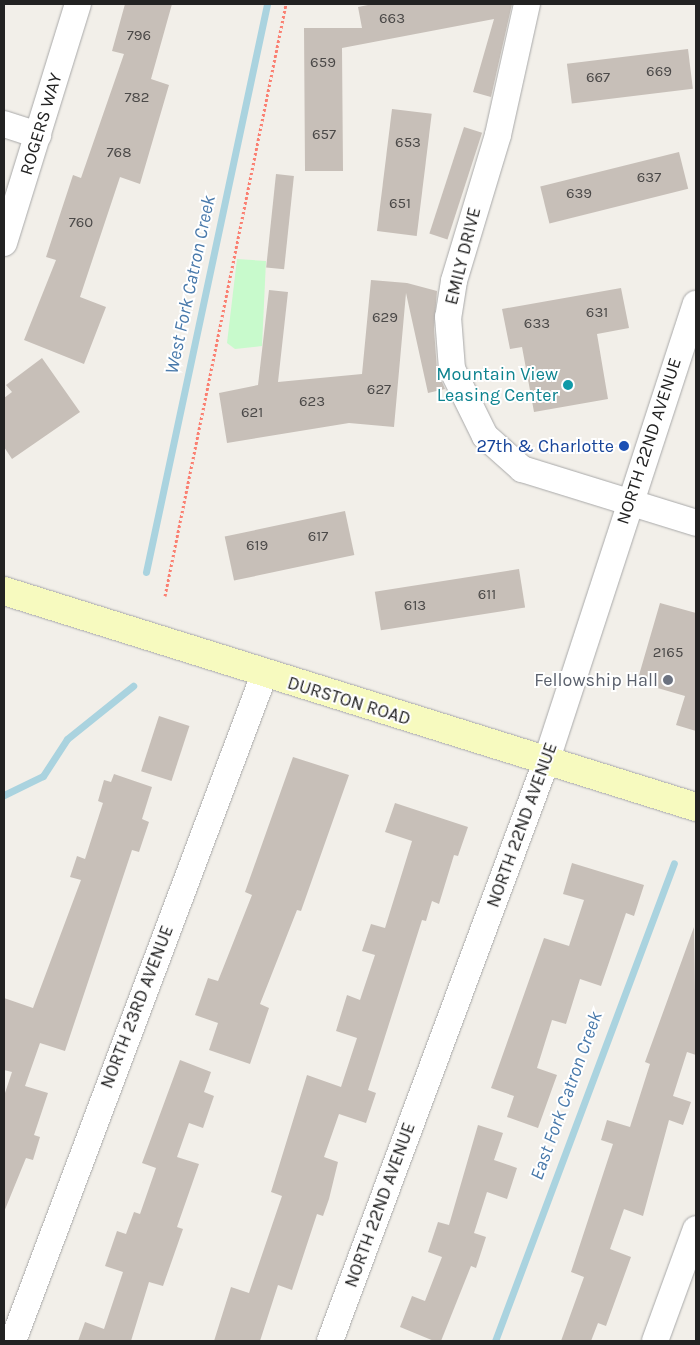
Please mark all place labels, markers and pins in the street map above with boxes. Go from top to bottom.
place label: Mountain View Leasing Center [436,364,558,406]
marker: Mountain View Leasing Center [562,379,574,391]
place label: 27th & Charlotte [477,435,614,457]
marker: 27th & Charlotte [618,440,630,452]
place label: Fellowship Hall [534,669,658,691]
marker: Fellowship Hall [662,674,674,686]

